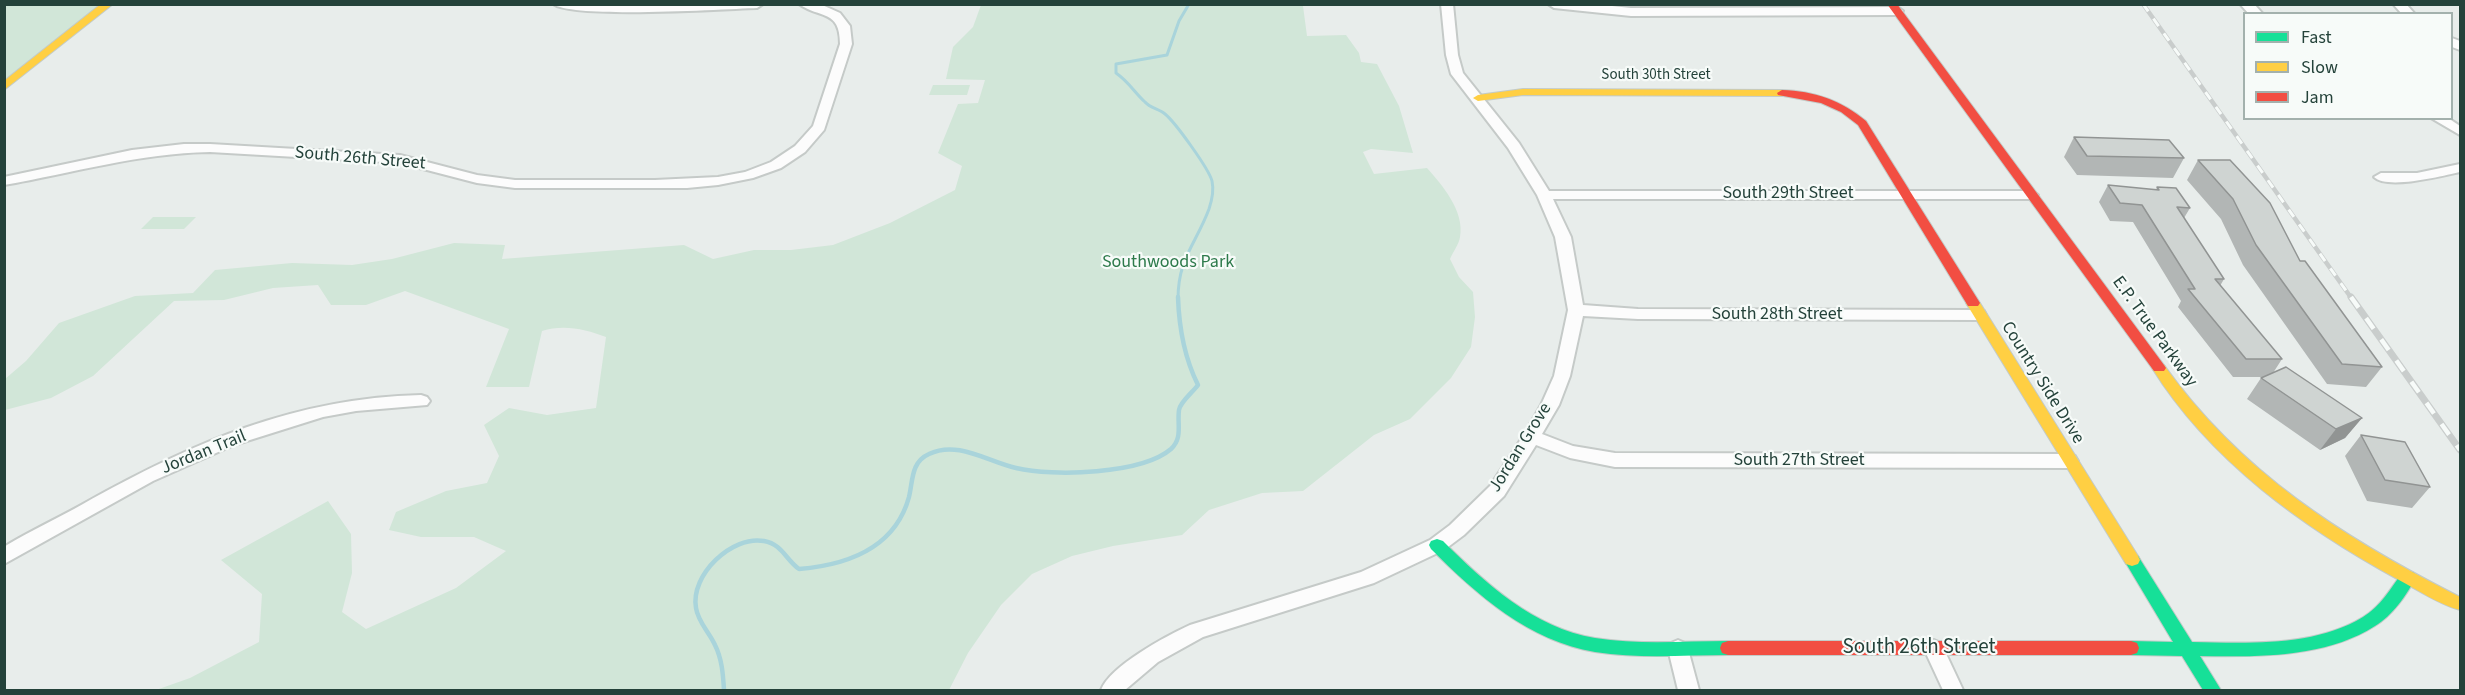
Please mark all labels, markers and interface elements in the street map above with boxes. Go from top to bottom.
legend [2243,12,2453,120]
text: Fast [2301,25,2332,50]
text: Slow [2301,55,2338,80]
street label: South 30th Street [1601,67,1711,85]
text: Jam [2301,85,2334,110]
street label: South 26th Street [294,143,426,175]
street label: South 29th Street [1722,183,1854,205]
park label: Southwoods Park [1102,252,1234,274]
street label: E.P. True Parkway [2107,272,2201,392]
street label: South 28th Street [1711,304,1843,326]
street label: Country Side Drive [1996,318,2088,448]
street label: Jordan Grove [1485,399,1557,497]
street label: Jordan Trail [158,426,250,480]
street label: South 27th Street [1733,450,1865,472]
street label: South 26th Street [1843,635,1995,661]

